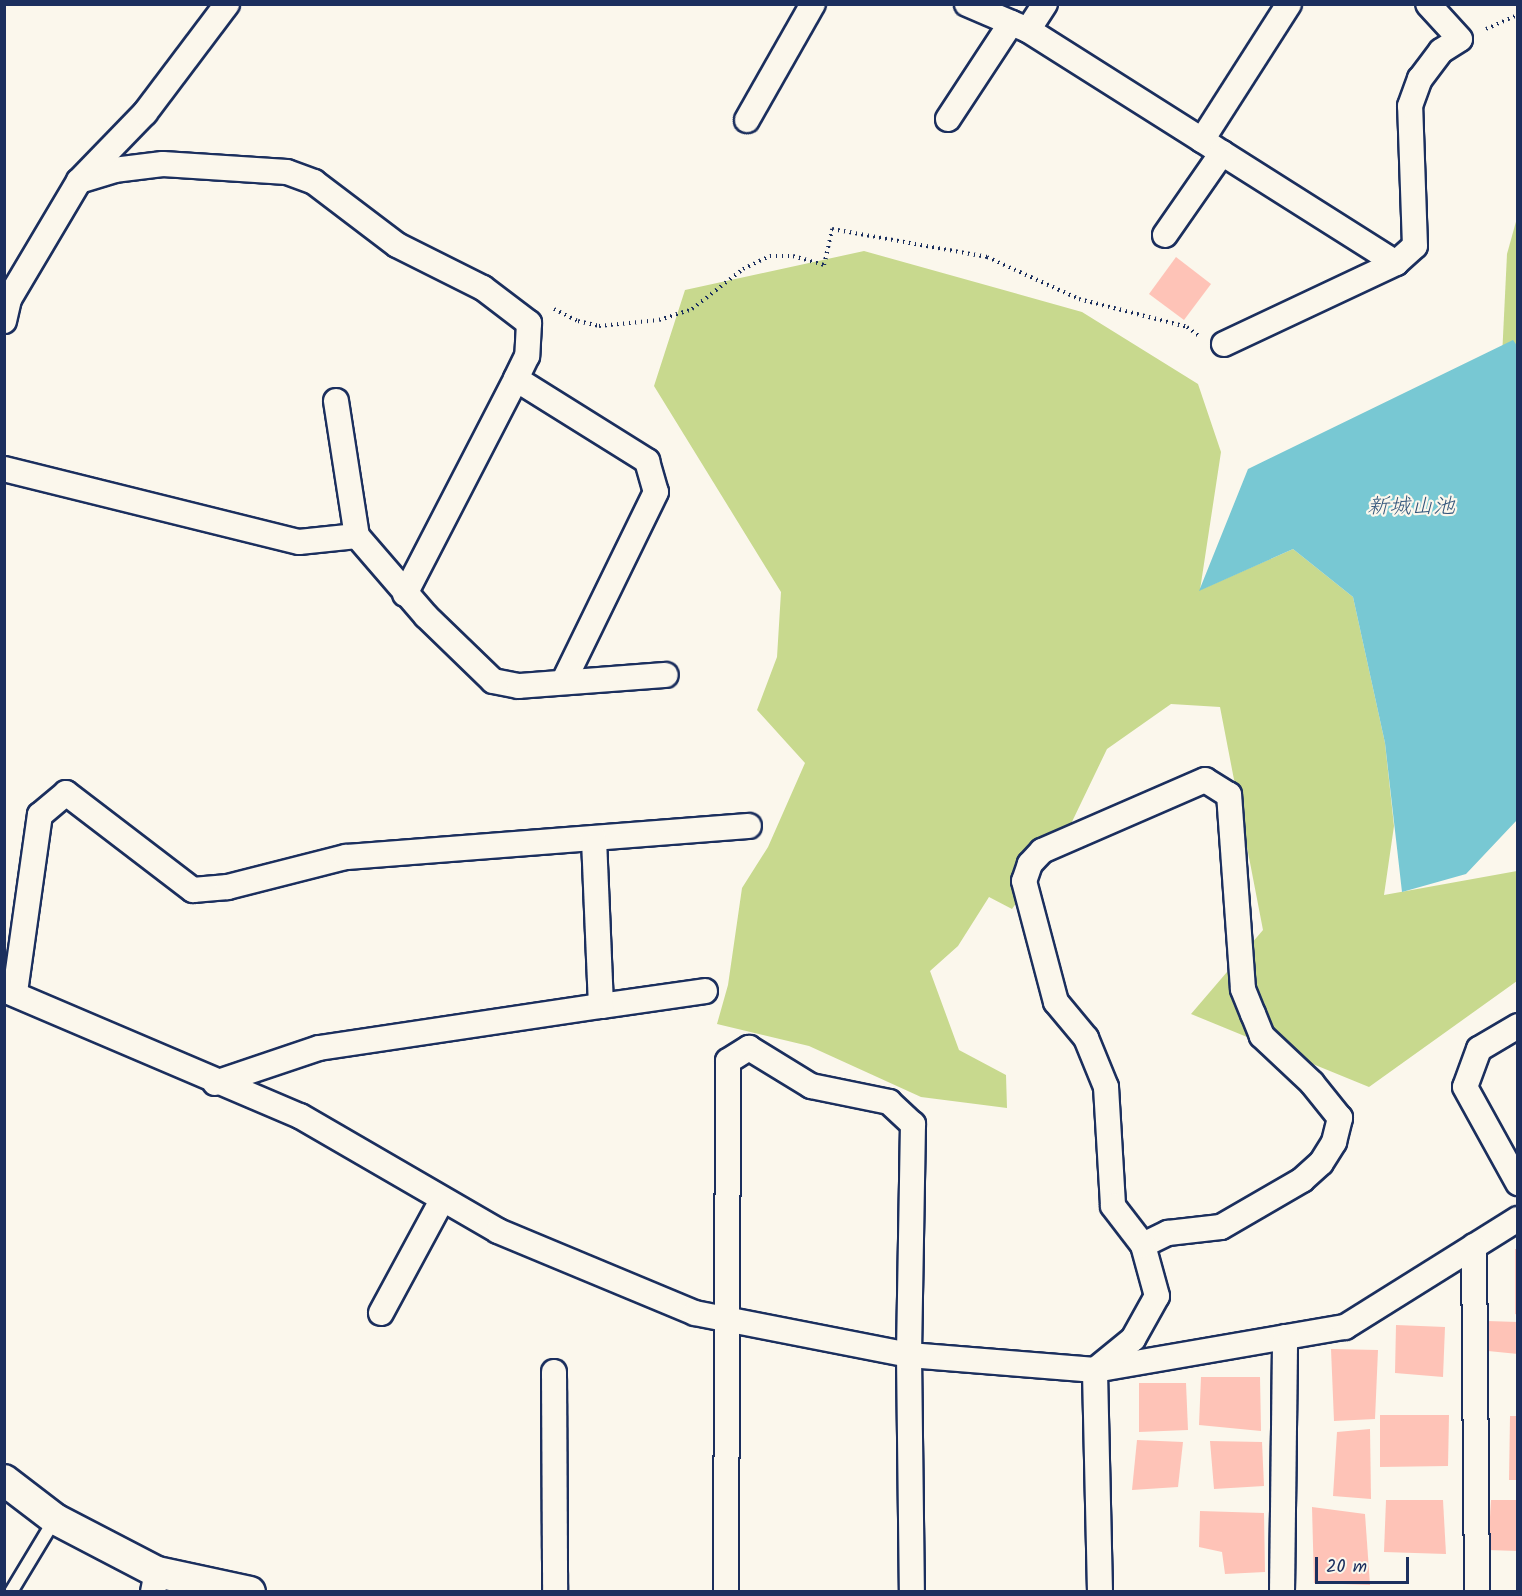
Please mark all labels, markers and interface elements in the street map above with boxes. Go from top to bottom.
water label: 新城山池 [1367,495,1455,521]
scale bar [1318,1545,1412,1583]
text: 20 m [1326,1553,1367,1582]

